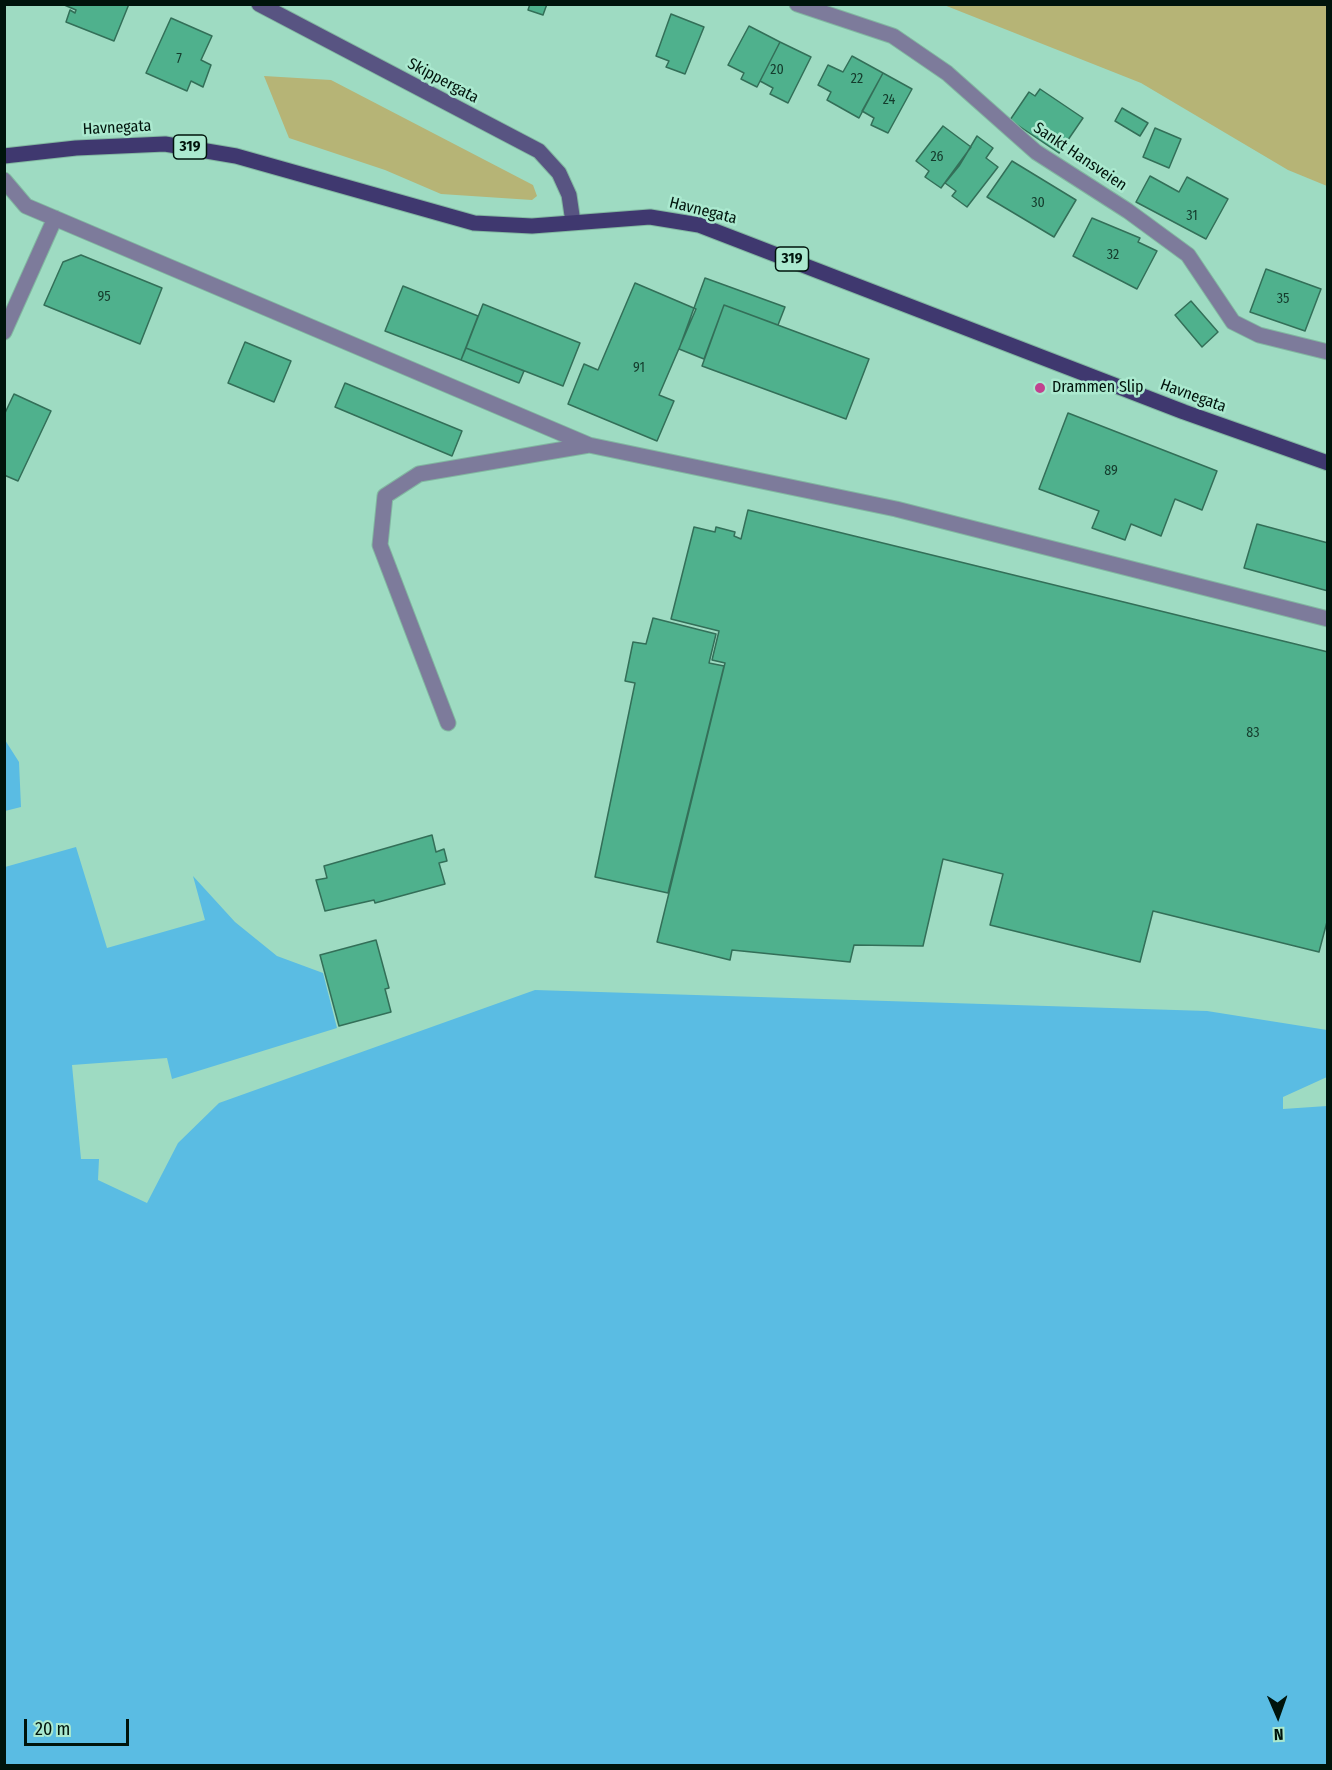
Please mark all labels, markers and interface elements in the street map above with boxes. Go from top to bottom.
house number: 7 [176,51,182,67]
street label: Skippergata [404,54,482,108]
house number: 20 [770,62,784,78]
house number: 22 [851,71,863,87]
house number: 24 [883,92,895,108]
street label: Havnegata [82,117,152,139]
street label: Sankt Hansveien [1030,119,1130,195]
road number: 319 [174,135,207,159]
house number: 26 [930,149,944,165]
street label: Havnegata [667,193,739,229]
house number: 30 [1031,195,1045,211]
house number: 31 [1186,208,1198,224]
road number: 319 [776,247,808,271]
house number: 32 [1107,247,1119,263]
house number: 95 [97,289,111,305]
house number: 35 [1277,291,1289,307]
house number: 91 [633,360,645,376]
street label: Havnegata [1157,375,1229,417]
place label: Drammen Slip [1052,378,1144,398]
marker: Drammen Slip [1033,381,1047,395]
house number: 89 [1104,463,1118,479]
house number: 83 [1246,725,1260,741]
north arrow [1248,1686,1308,1746]
scale bar [27,1707,132,1745]
text: 20 m [35,1718,70,1740]
text: N [1274,1725,1284,1744]

